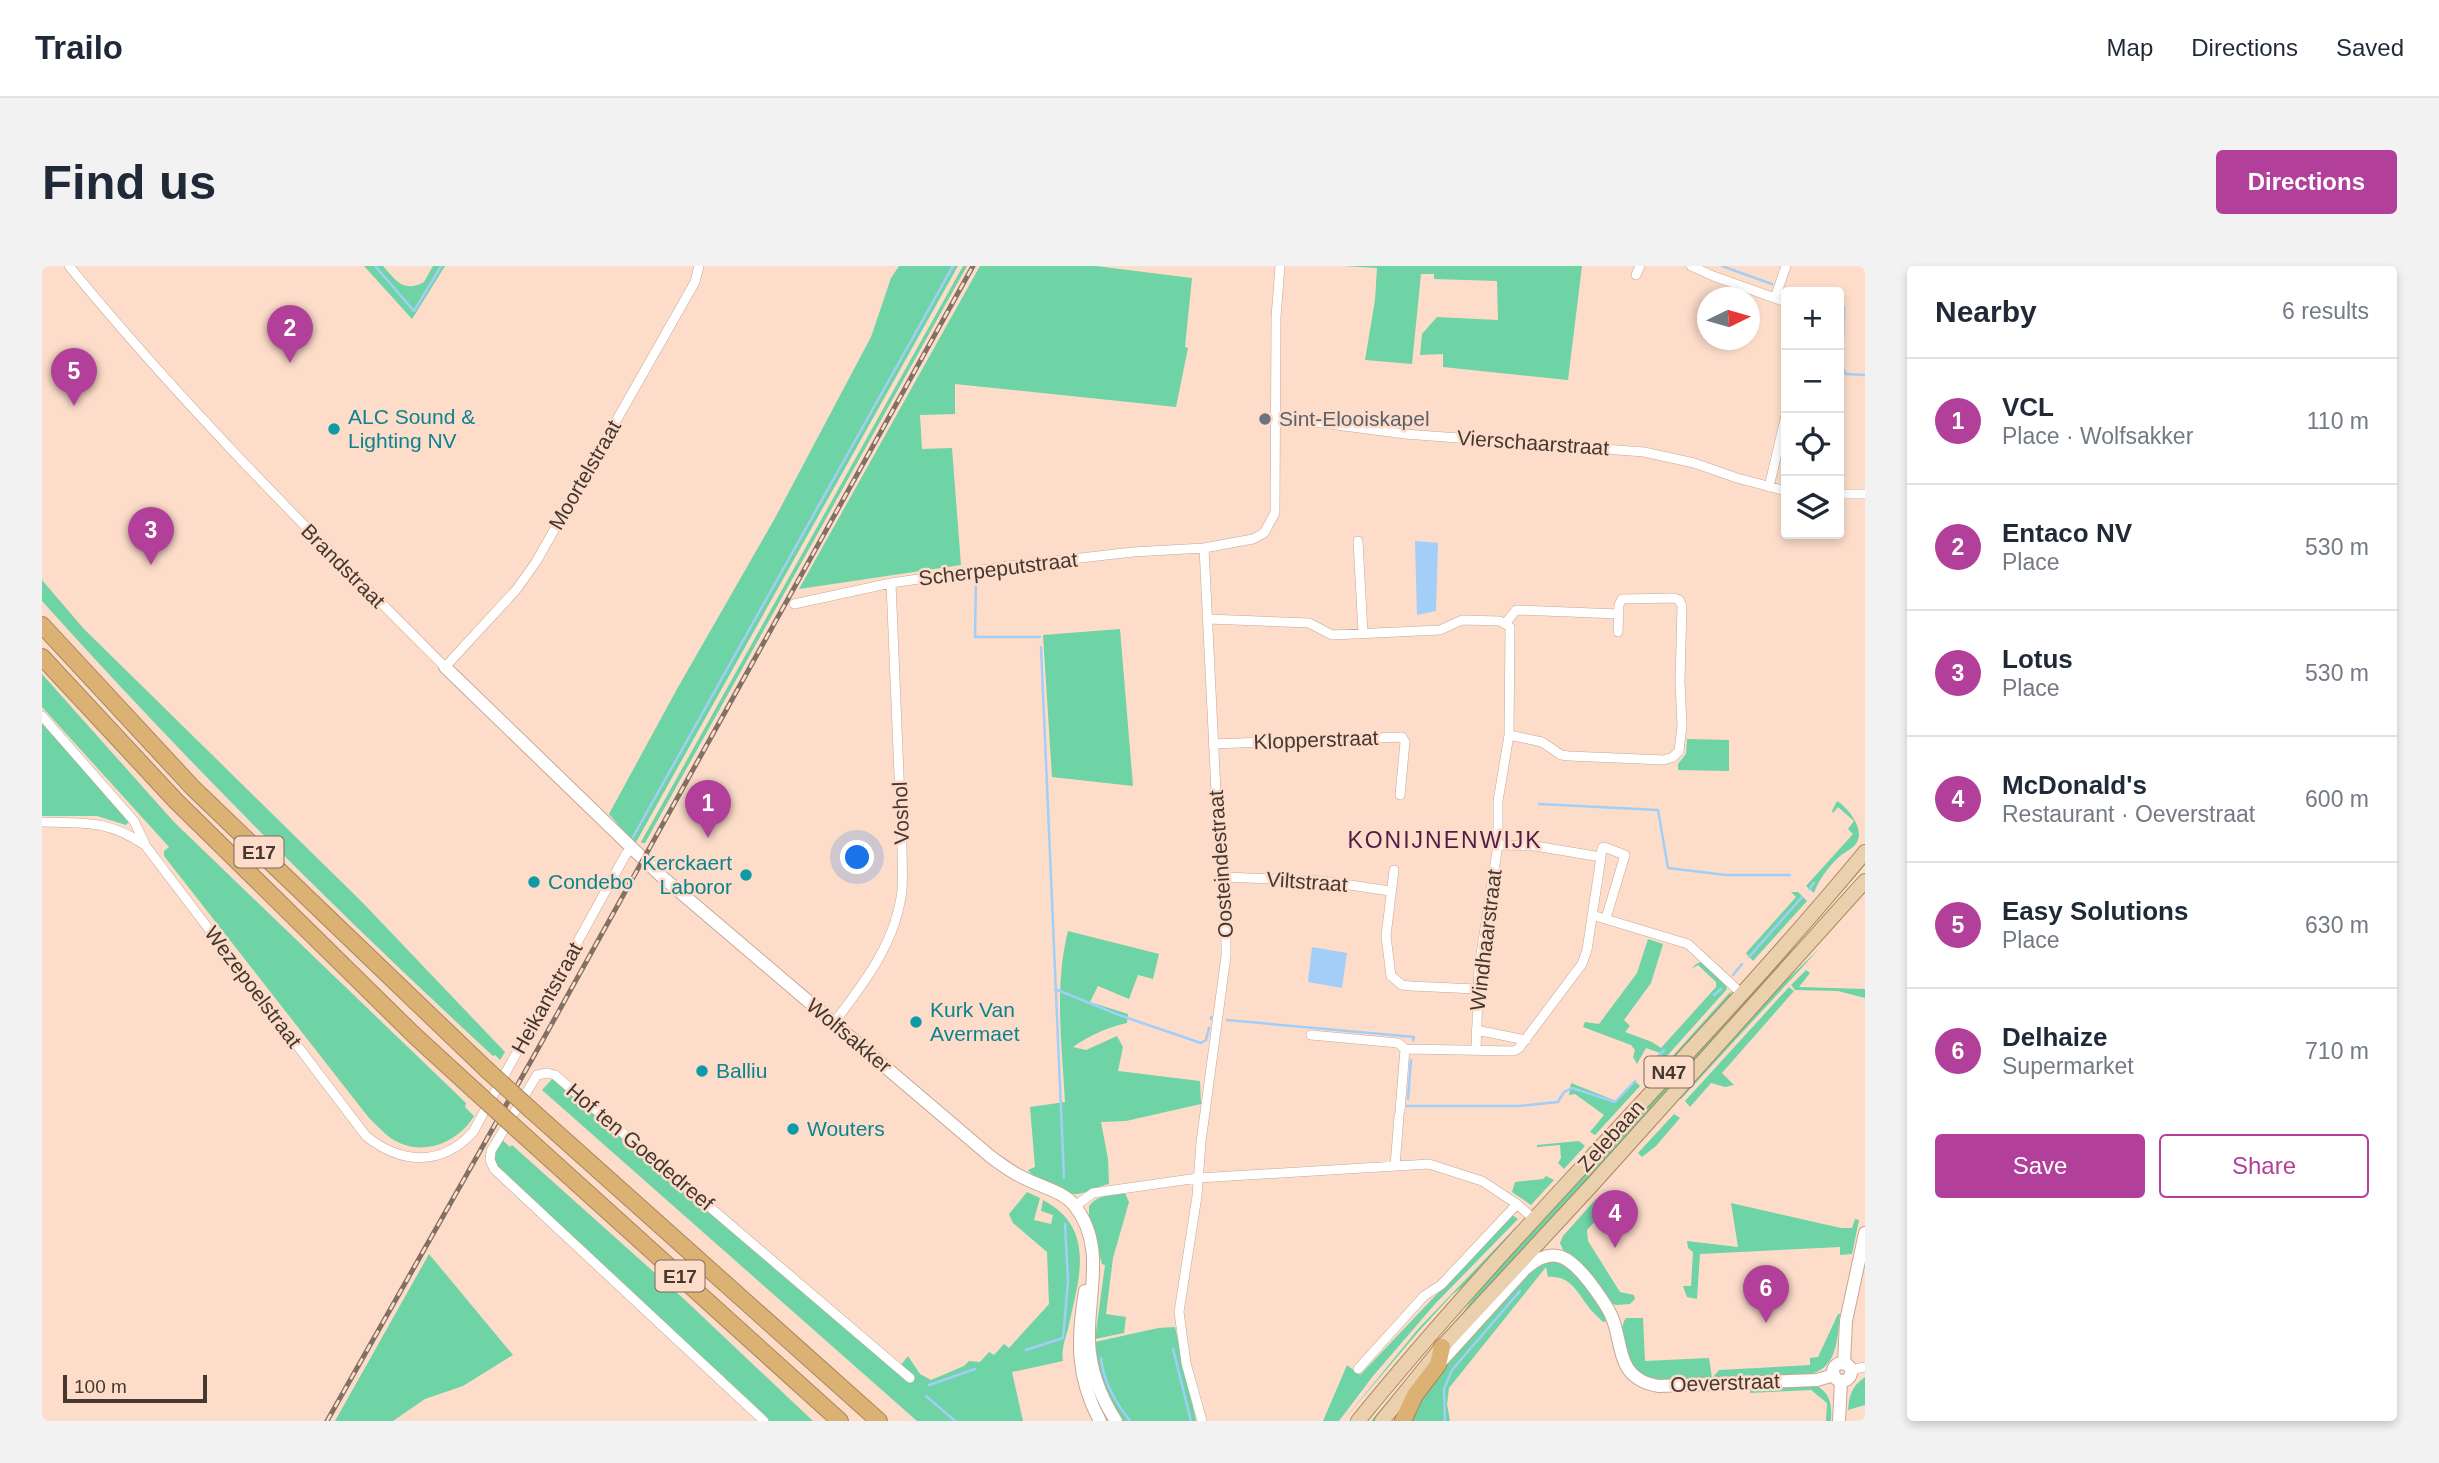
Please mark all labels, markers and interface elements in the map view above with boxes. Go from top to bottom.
text: Trailo [35,29,123,66]
text: Map [2107,34,2153,61]
text: Directions [2191,34,2298,61]
text: Saved [2336,34,2404,61]
button: Directions [2216,150,2397,214]
text: Find us [42,155,216,209]
north arrow [1697,287,1760,350]
map controls [1781,287,1844,539]
button: + [1781,287,1844,350]
text: Nearby [1935,295,2037,328]
text: 6 results [2282,298,2369,324]
pin: 2 [267,305,313,363]
pin: 5 [51,348,97,406]
button: − [1781,350,1844,413]
text: VCL [2002,392,2054,422]
place label: ALC Sound & Lighting NV [348,405,475,452]
place label: Sint-Elooiskapel [1279,407,1430,430]
text: 1 [1952,408,1964,434]
text: 110 m [2307,408,2369,434]
marker: Sint-Elooiskapel [1257,411,1273,427]
button: locate [1781,413,1844,476]
street label: Moortelstraat [544,416,625,534]
marker: ALC Sound & Lighting NV [326,421,342,437]
text: Place · Wolfsakker [2002,423,2193,449]
street label: Vierschaarstraat [1456,426,1610,459]
button: layers [1781,476,1844,539]
pin: 3 [128,507,174,565]
text: Entaco NV [2002,518,2132,548]
street label: Brandstraat [297,519,390,612]
text: 2 [1952,534,1964,560]
text: 530 m [2305,534,2369,560]
street label: Scherpeputstraat [917,547,1079,590]
text: Place [2002,549,2060,575]
text: Lotus [2002,644,2073,674]
text: 3 [1952,660,1964,686]
text: 530 m [2305,660,2369,686]
text: Place [2002,675,2060,701]
street label: Klopperstraat [1253,726,1379,753]
text: McDonald's [2002,770,2147,800]
pin: 1 [685,780,731,838]
street label: Voshol [888,781,913,845]
text: 4 [1952,786,1964,812]
text: 600 m [2305,786,2369,812]
street label: Oosteindestraat [1204,789,1237,939]
text: Restaurant · Oeverstraat [2002,801,2255,827]
district label: KONIJNENWIJK [1347,827,1543,853]
road number: E17 [234,836,284,867]
your location [840,840,874,874]
place label: Kerckaert Laboror [642,851,732,898]
marker: Kerckaert Laboror [738,867,754,883]
street label: Viltstraat [1266,867,1349,896]
street label: Windhaarstraat [1465,868,1506,1012]
place label: Condebo [548,870,633,893]
marker: Condebo [526,874,542,890]
text: Easy Solutions [2002,896,2188,926]
text: 5 [1952,912,1964,938]
text: 630 m [2305,912,2369,938]
street label: Wezepoelstraat [200,922,306,1052]
text: Place [2002,927,2060,953]
street label: Heikantstraat [507,938,587,1057]
street label: Wolfsakker [802,994,896,1078]
place label: Kurk Van Avermaet [930,998,1020,1045]
marker: Kurk Van Avermaet [908,1014,924,1030]
text: Delhaize [2002,1022,2108,1052]
text: 6 [1952,1038,1964,1064]
text: 710 m [2305,1038,2369,1064]
text: Supermarket [2002,1053,2134,1079]
road number: N47 [1644,1056,1694,1087]
place label: Balliu [716,1059,767,1082]
marker: Balliu [694,1063,710,1079]
street label: Hof ten Goededreef [562,1079,718,1215]
street label: Zelebaan [1573,1095,1648,1176]
place label: Wouters [807,1117,885,1140]
marker: Wouters [785,1121,801,1137]
button: Save [1935,1134,2145,1198]
button: Share [2159,1134,2369,1198]
pin: 4 [1592,1190,1638,1248]
road number: E17 [656,1260,704,1292]
pin: 6 [1743,1265,1789,1323]
street label: Oeverstraat [1670,1369,1780,1396]
scale bar [63,1372,206,1404]
text: 100 m [74,1376,127,1397]

